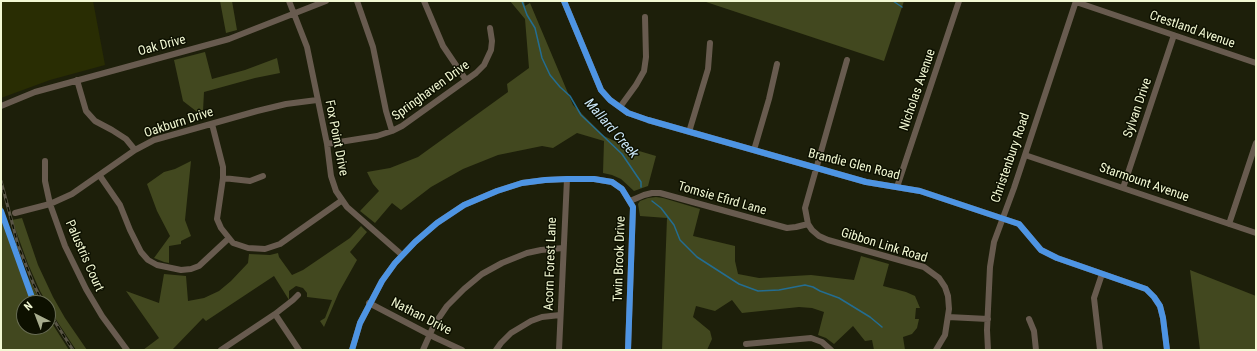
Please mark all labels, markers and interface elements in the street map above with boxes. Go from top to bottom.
street label: Crestland Avenue [1147,8,1237,52]
street label: Oak Drive [136,32,188,60]
street label: Nicholas Avenue [897,47,939,133]
street label: Springhaven Drive [389,58,473,124]
street label: Sylvan Drive [1121,76,1155,140]
water label: Mallard Creek [580,96,642,162]
street label: Fox Point Drive [321,99,351,177]
street label: Oakburn Drive [142,104,216,142]
street label: Christenbury Road [988,111,1034,205]
street label: Brandie Glen Road [807,146,901,184]
street label: Starmount Avenue [1097,160,1191,206]
street label: Tomsie Efird Lane [676,179,768,219]
street label: Twin Brook Drive [611,216,629,302]
street label: Acorn Forest Lane [542,217,560,311]
street label: Palustris Court [61,218,107,294]
street label: Gibbon Link Road [839,225,929,267]
north arrow [16,295,56,335]
street label: Nathan Drive [388,295,454,339]
text: N [21,299,35,314]

